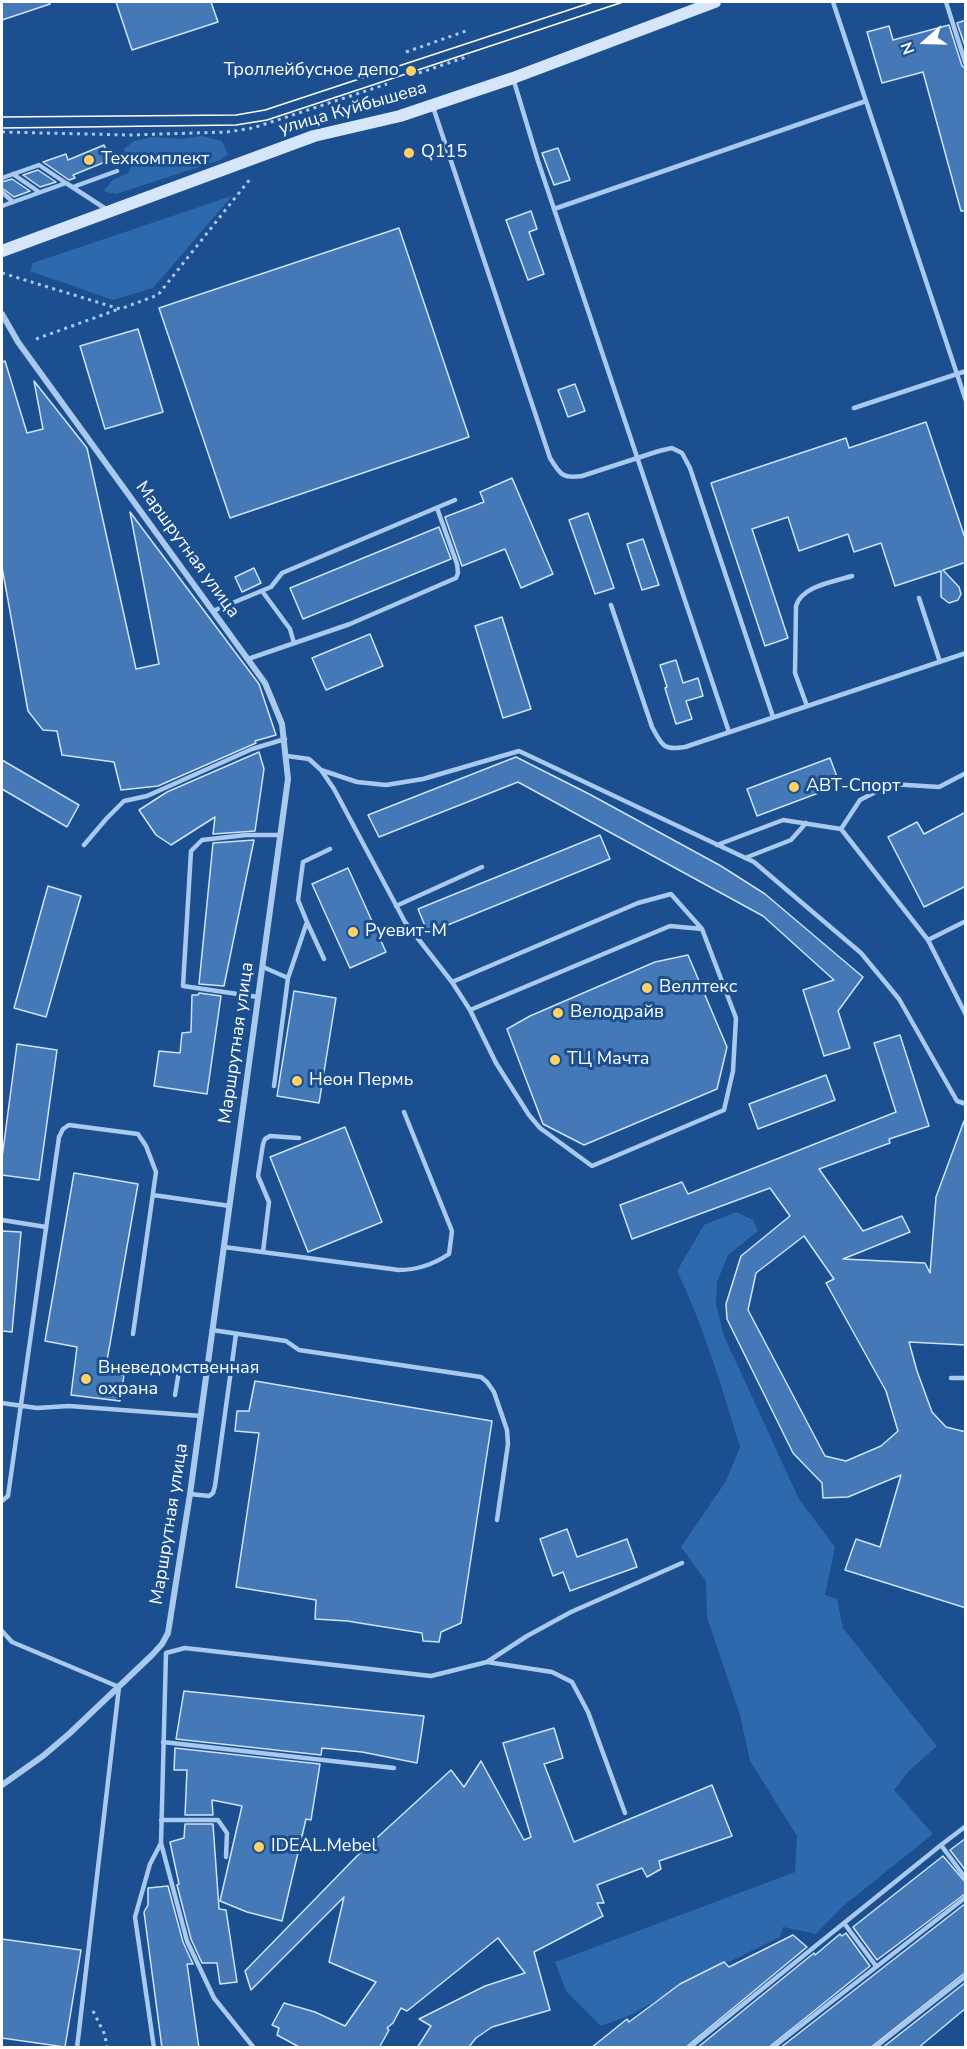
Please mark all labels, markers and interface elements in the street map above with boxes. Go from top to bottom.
north arrow [895,12,955,72]
text: N [896,39,920,58]
place label: Троллейбусное депо [224,60,399,82]
marker: Троллейбусное депо [404,64,418,78]
street label: улица Куйбышева [277,78,429,140]
place label: Q115 [421,142,467,164]
marker: Q115 [402,146,416,160]
place label: Техкомплект [101,149,209,171]
marker: Техкомплект [82,153,96,167]
street label: Маршрутная улица [130,478,244,622]
place label: АВТ-Спорт [806,776,900,798]
marker: АВТ-Спорт [787,780,801,794]
place label: Руевит-М [365,921,447,943]
marker: Руевит-М [346,925,360,939]
street label: Маршрутная улица [215,961,259,1125]
place label: Веллтекс [659,977,737,999]
marker: Веллтекс [640,981,654,995]
place label: Велодрайв [570,1002,664,1024]
marker: Велодрайв [551,1006,565,1020]
place label: ТЦ Мачта [567,1049,649,1071]
marker: ТЦ Мачта [548,1053,562,1067]
place label: Неон Пермь [309,1070,413,1092]
marker: Неон Пермь [290,1074,304,1088]
place label: Вневедомственная охрана [98,1358,259,1400]
marker: Вневедомственная охрана [79,1372,93,1386]
street label: Маршрутная улица [147,1442,193,1606]
place label: IDEAL.Mebel [271,1836,377,1858]
marker: IDEAL.Mebel [252,1840,266,1854]

